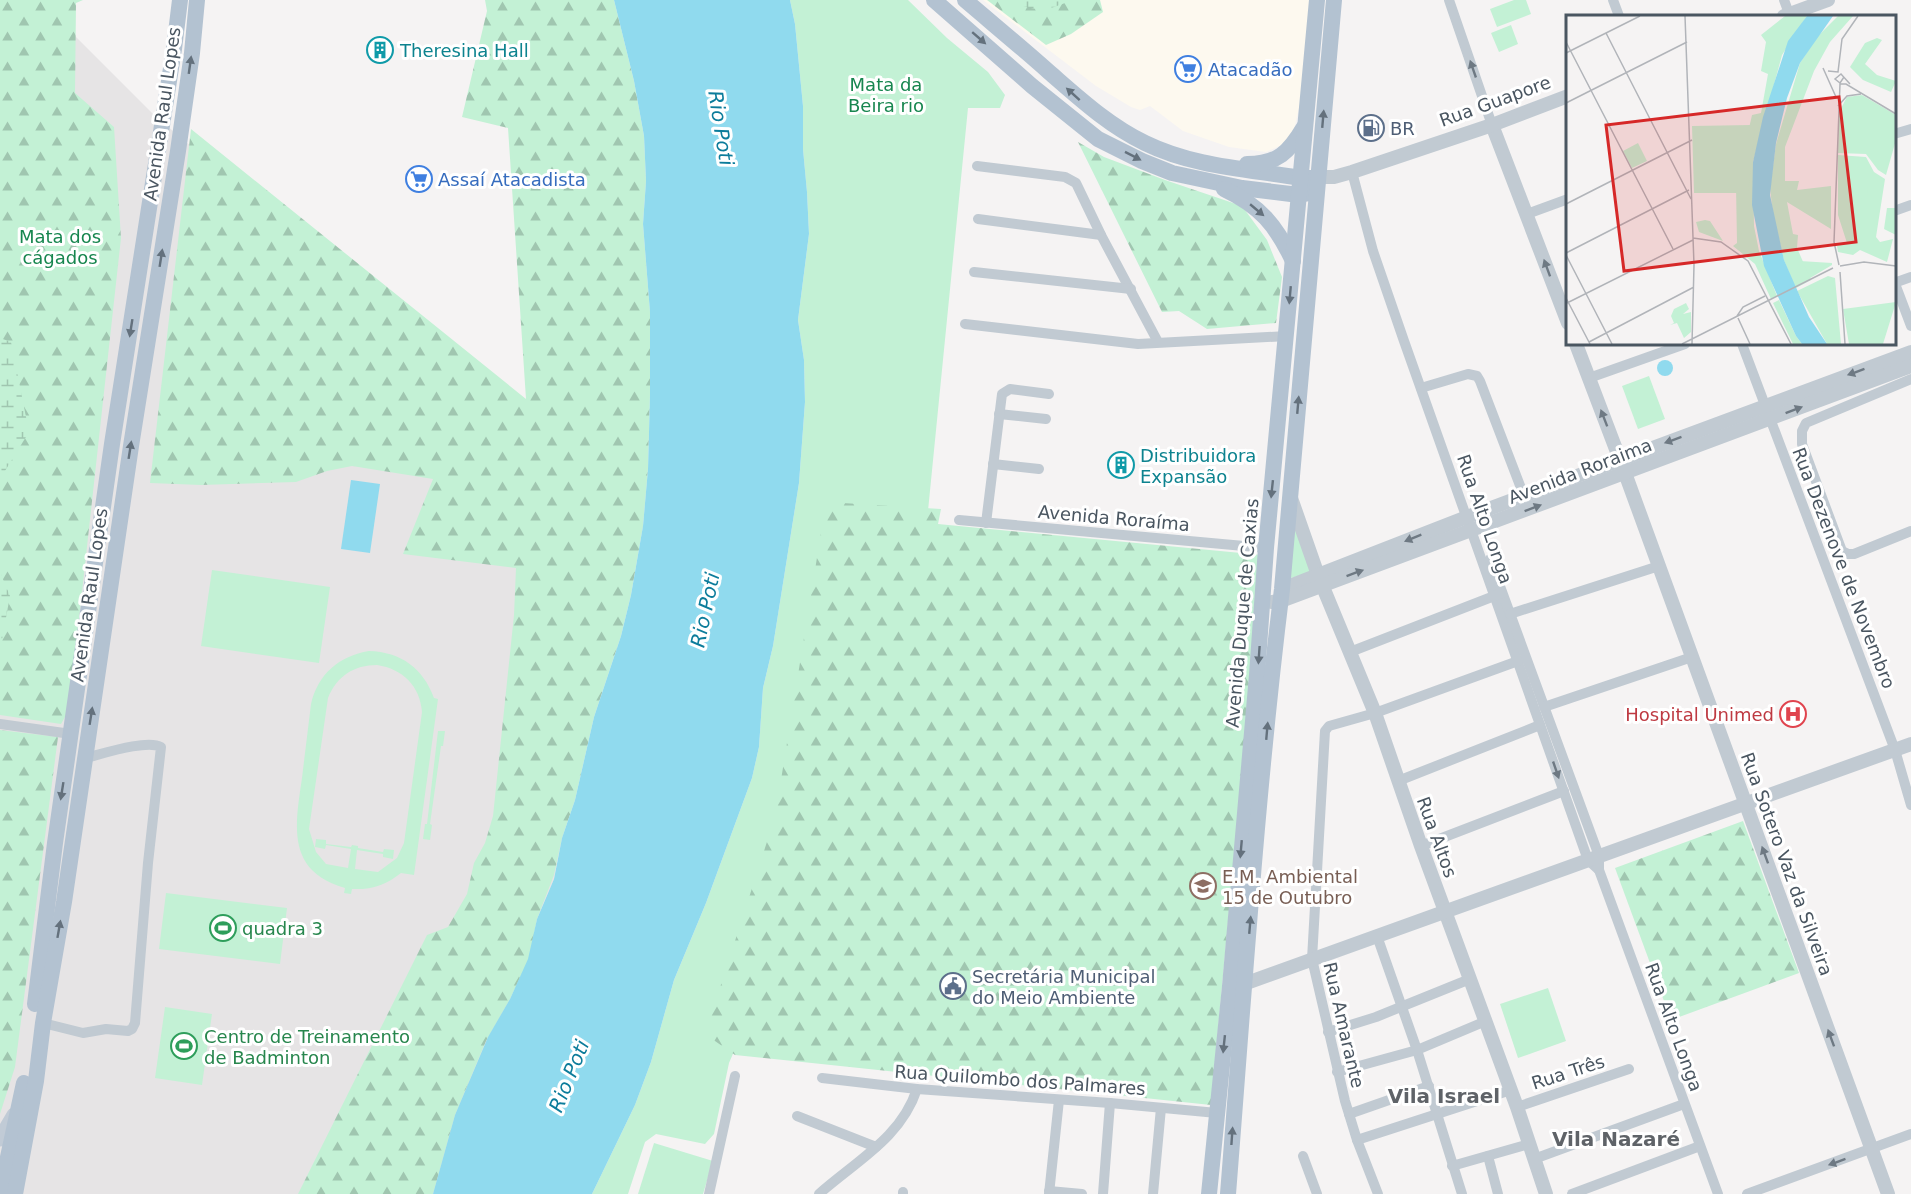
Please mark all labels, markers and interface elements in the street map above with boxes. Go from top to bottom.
inset map [1566,15,1896,345]
street label: Avenida Raul Lopes [139,26,185,202]
one-way arrow [971,31,986,44]
building icon: Theresina Hall [365,35,395,65]
place label: Theresina Hall [399,40,529,61]
supermarket icon: Atacadão [1173,54,1203,84]
one-way arrow [186,55,195,74]
place label: Atacadão [1208,59,1292,80]
one-way arrow [1467,60,1477,78]
street label: Rua Guapore [1437,71,1553,131]
park label: Mata da Beira rio [848,74,924,116]
one-way arrow [1066,87,1081,101]
water label: Rio Poti [703,89,739,168]
one-way arrow [1318,110,1328,129]
fuel station icon: BR [1356,113,1386,143]
place label: BR [1390,118,1415,139]
one-way arrow [1124,152,1141,161]
supermarket icon: Assaí Atacadista [404,164,434,194]
place label: Assaí Atacadista [438,169,586,190]
one-way arrow [1249,203,1264,216]
park label: Mata dos cágados [19,226,101,268]
one-way arrow [156,248,165,267]
one-way arrow [1541,259,1551,277]
one-way arrow [1285,285,1295,304]
one-way arrow [126,318,135,337]
one-way arrow [1847,368,1865,377]
one-way arrow [1293,396,1303,415]
one-way arrow [1786,404,1804,414]
one-way arrow [1599,409,1608,427]
street label: Avenida Roraima [1505,434,1655,508]
one-way arrow [1664,435,1682,445]
one-way arrow [126,440,135,459]
street label: Rua Dezenove de Novembro [1788,444,1900,692]
place label: Distribuidora Expansão [1140,445,1256,487]
building icon: Distribuidora Expansão [1106,450,1136,480]
street label: Rua Alto Longa [1453,451,1517,587]
one-way arrow [1267,479,1277,498]
street label: Avenida Duque de Caxias [1222,497,1262,729]
street label: Avenida Roraíma [1037,501,1191,535]
one-way arrow [1524,502,1542,512]
street label: Avenida Raul Lopes [66,507,112,683]
one-way arrow [1404,534,1422,543]
one-way arrow [1346,568,1364,578]
water label: Rio Poti [685,570,725,650]
one-way arrow [1254,645,1263,664]
hospital icon: Hospital Unimed [1778,699,1808,729]
place label: Hospital Unimed [1625,704,1774,725]
one-way arrow [87,706,96,725]
one-way arrow [1262,722,1272,741]
street label: Rua Sotero Vaz da Silveira [1737,749,1837,979]
one-way arrow [1552,761,1562,779]
one-way arrow [58,782,67,801]
street label: Rua Altos [1413,794,1461,880]
one-way arrow [1236,839,1246,858]
one-way arrow [1759,846,1769,864]
place label: E.M. Ambiental 15 de Outubro [1222,866,1358,908]
school or university icon: E.M. Ambiental 15 de Outubro [1188,871,1218,901]
sports icon: quadra 3 [208,913,238,943]
one-way arrow [1245,916,1254,935]
place label: quadra 3 [242,918,323,939]
one-way arrow [55,920,64,939]
street label: Rua Amarante [1319,960,1369,1090]
street label: Rua Alto Longa [1641,960,1707,1094]
place label: Secretária Municipal do Meio Ambiente [972,966,1155,1008]
public building icon: Secretária Municipal do Meio Ambiente [938,971,968,1001]
place label: Centro de Treinamento de Badminton [204,1026,410,1068]
one-way arrow [1826,1029,1836,1047]
sports icon: Centro de Treinamento de Badminton [169,1031,199,1061]
one-way arrow [1219,1035,1229,1054]
water label: Rio Poti [544,1036,594,1116]
street label: Rua Três [1529,1050,1607,1094]
street label: Rua Quilombo dos Palmares [894,1061,1146,1099]
district label: Vila Israel [1388,1084,1500,1108]
one-way arrow [1227,1126,1237,1145]
district label: Vila Nazaré [1552,1127,1680,1151]
one-way arrow [1828,1157,1846,1167]

